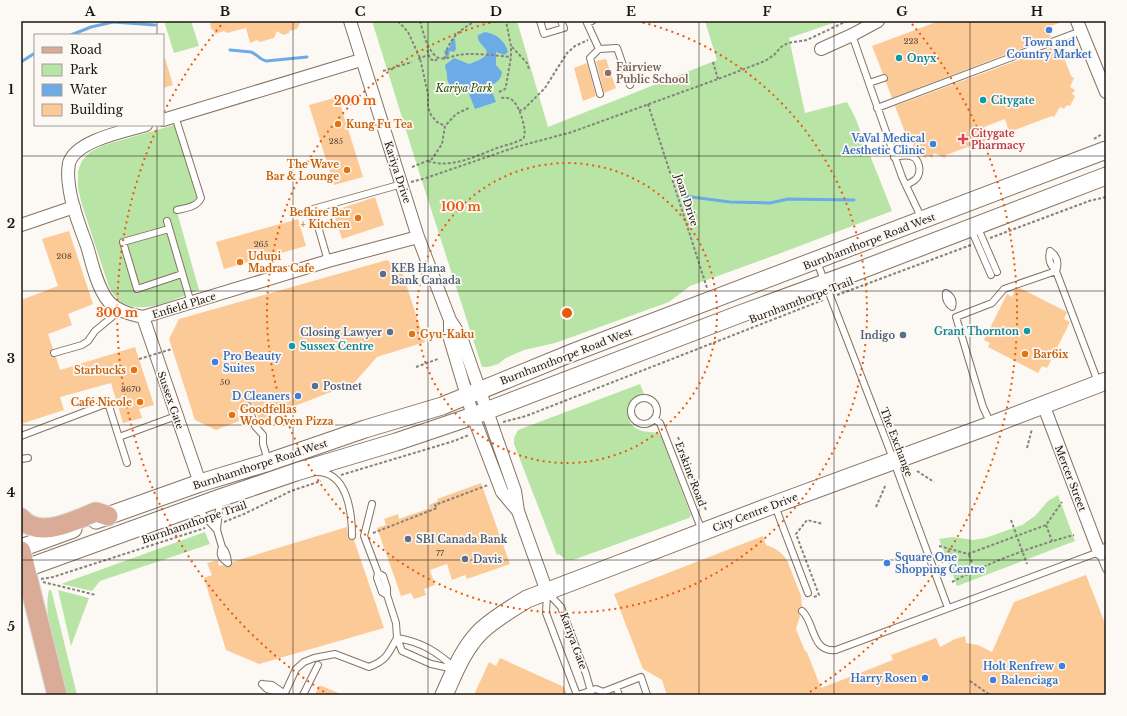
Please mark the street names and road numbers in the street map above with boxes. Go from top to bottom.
street label: Kariya Drive [381,139,414,205]
street label: Joan Drive [671,171,701,228]
street label: Burnhamthorpe Road West [801,210,937,273]
street label: Burnhamthorpe Trail [747,275,855,326]
street label: Enfield Place [151,290,218,321]
street label: Burnhamthorpe Road West [498,325,634,388]
street label: Sussex Gate [155,369,187,431]
street label: The Exchange [877,406,916,479]
street label: Burnhamthorpe Road West [191,437,329,492]
street label: Erskine Road [672,440,709,509]
street label: Mercer Street [1052,443,1089,513]
street label: City Centre Drive [711,490,800,535]
street label: Burnhamthorpe Trail [140,498,249,547]
street label: Kariya Gate [557,611,590,672]

